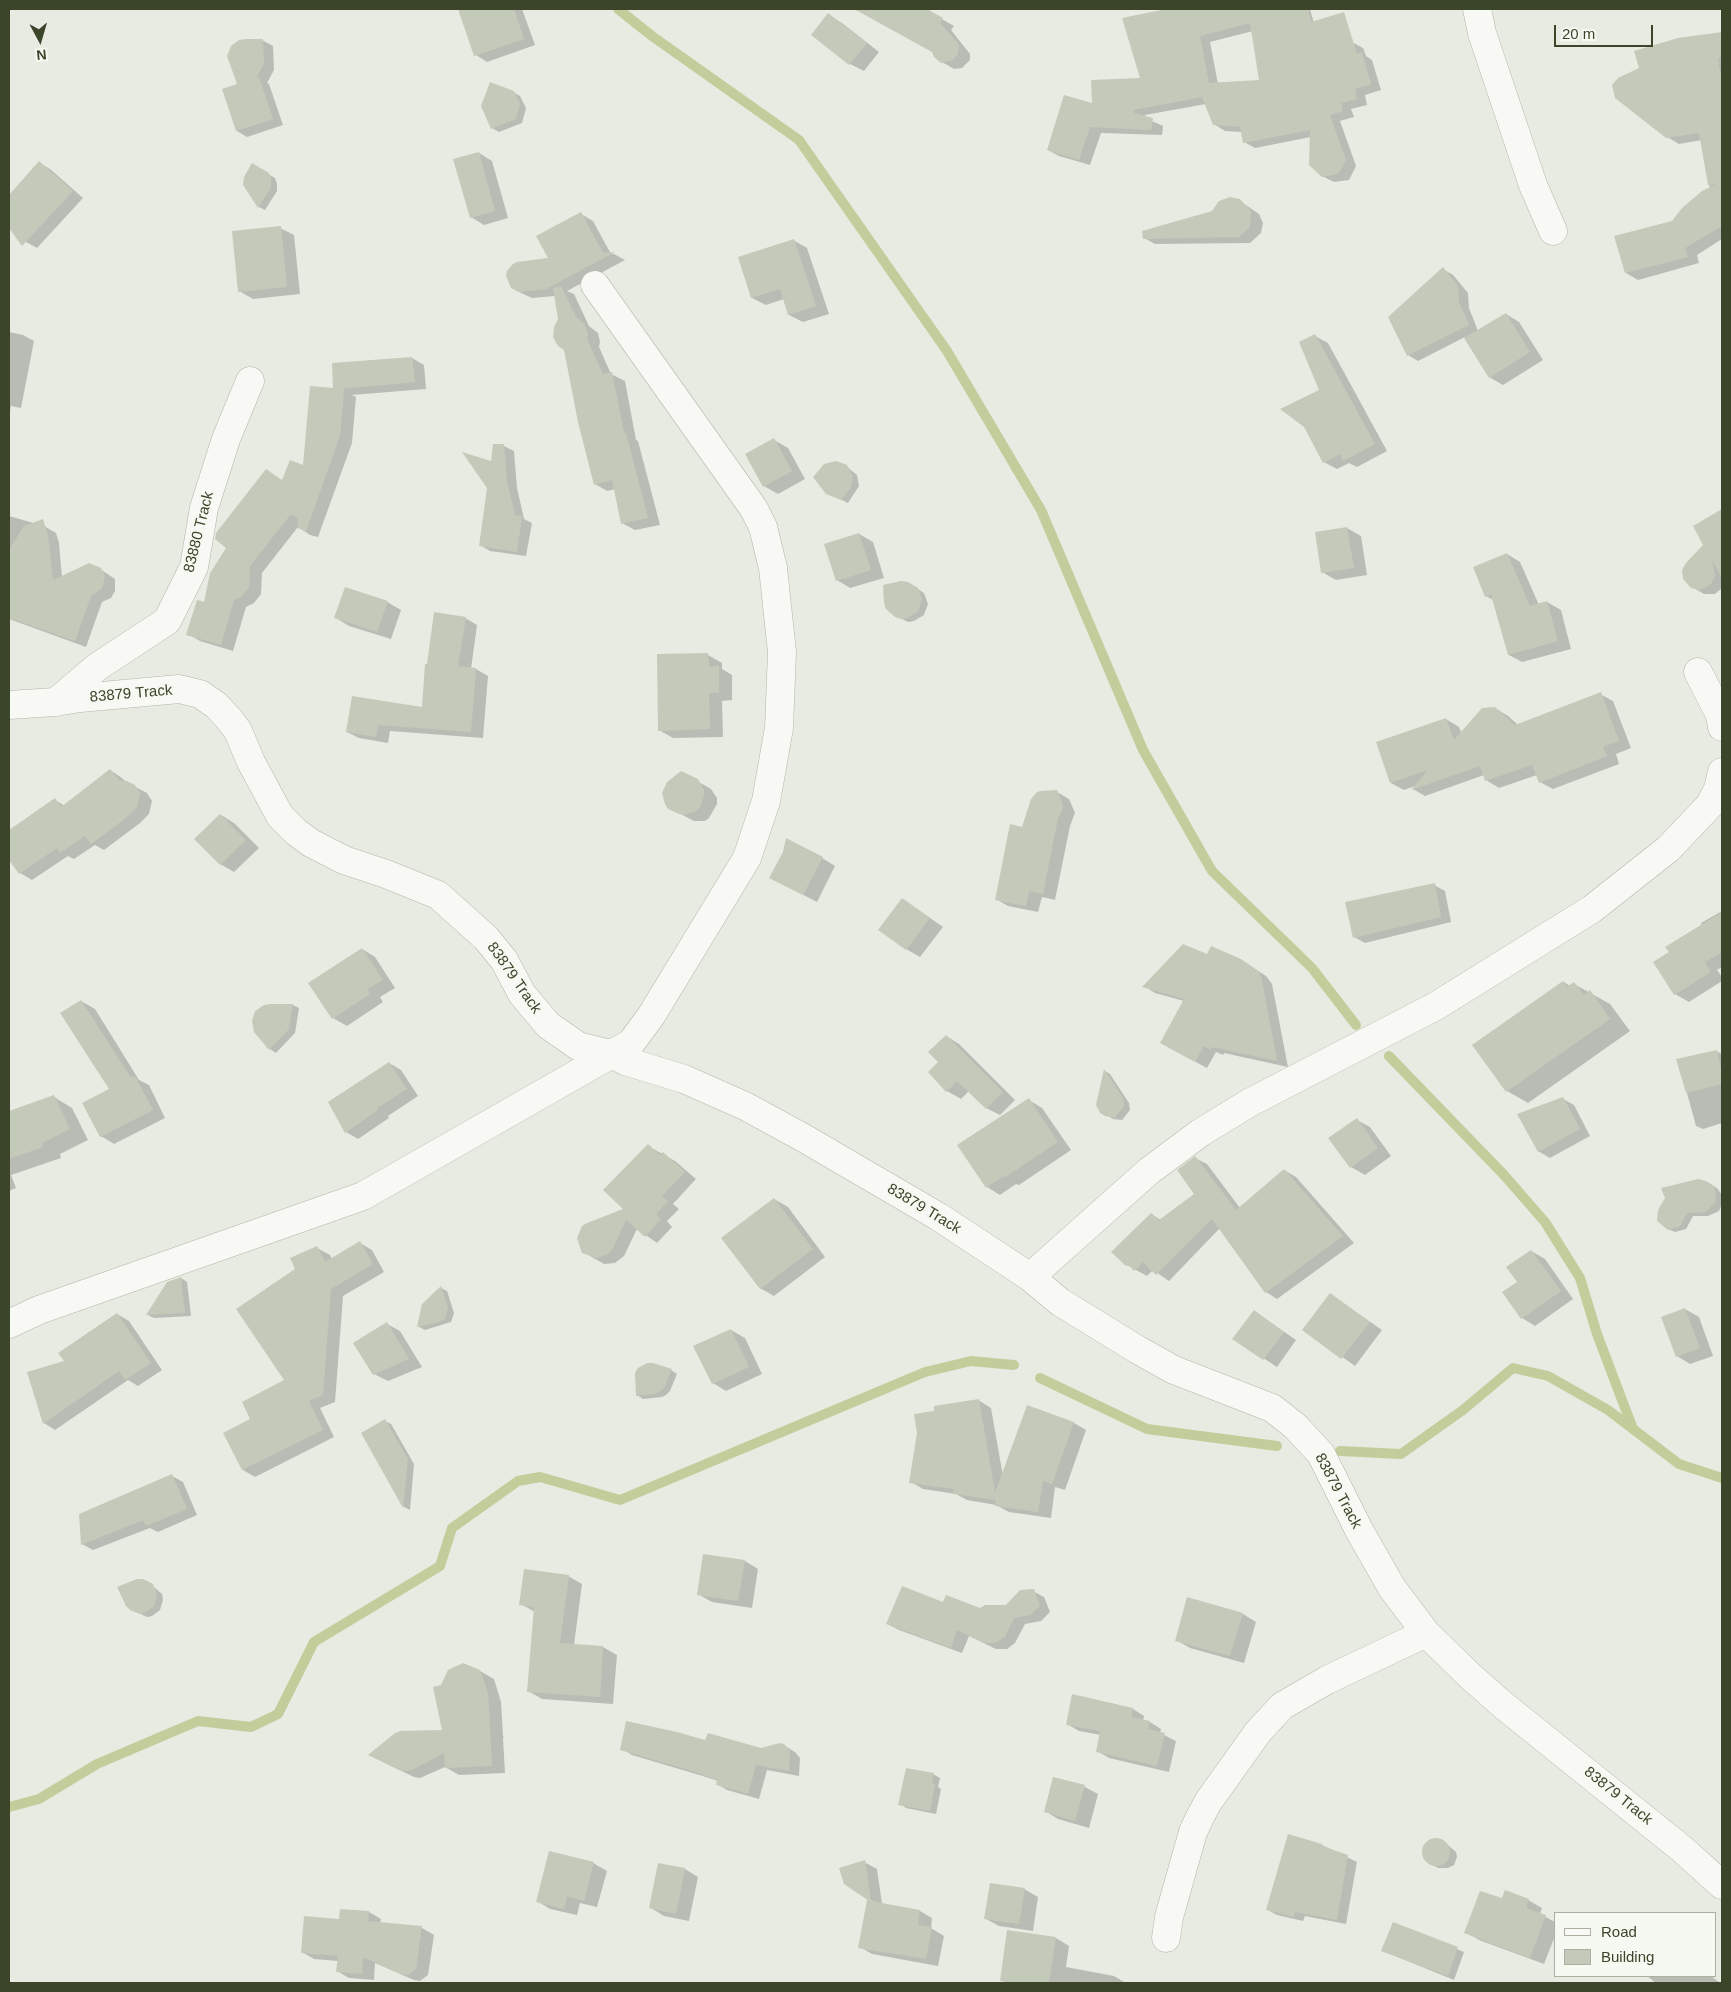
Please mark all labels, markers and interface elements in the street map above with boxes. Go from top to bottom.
north arrow [15,15,65,65]
scale bar [1556,15,1655,47]
text: 20 m [1562,25,1595,42]
text: N [36,46,47,63]
street label: 83880 Track [180,490,218,574]
street label: 83879 Track [89,681,173,707]
street label: 83879 Track [483,939,545,1017]
street label: 83879 Track [884,1180,964,1238]
street label: 83879 Track [1311,1450,1365,1532]
street label: 83879 Track [1580,1763,1656,1829]
legend [1554,1912,1716,1977]
text: Road [1601,1923,1637,1940]
text: Building [1601,1948,1654,1965]

